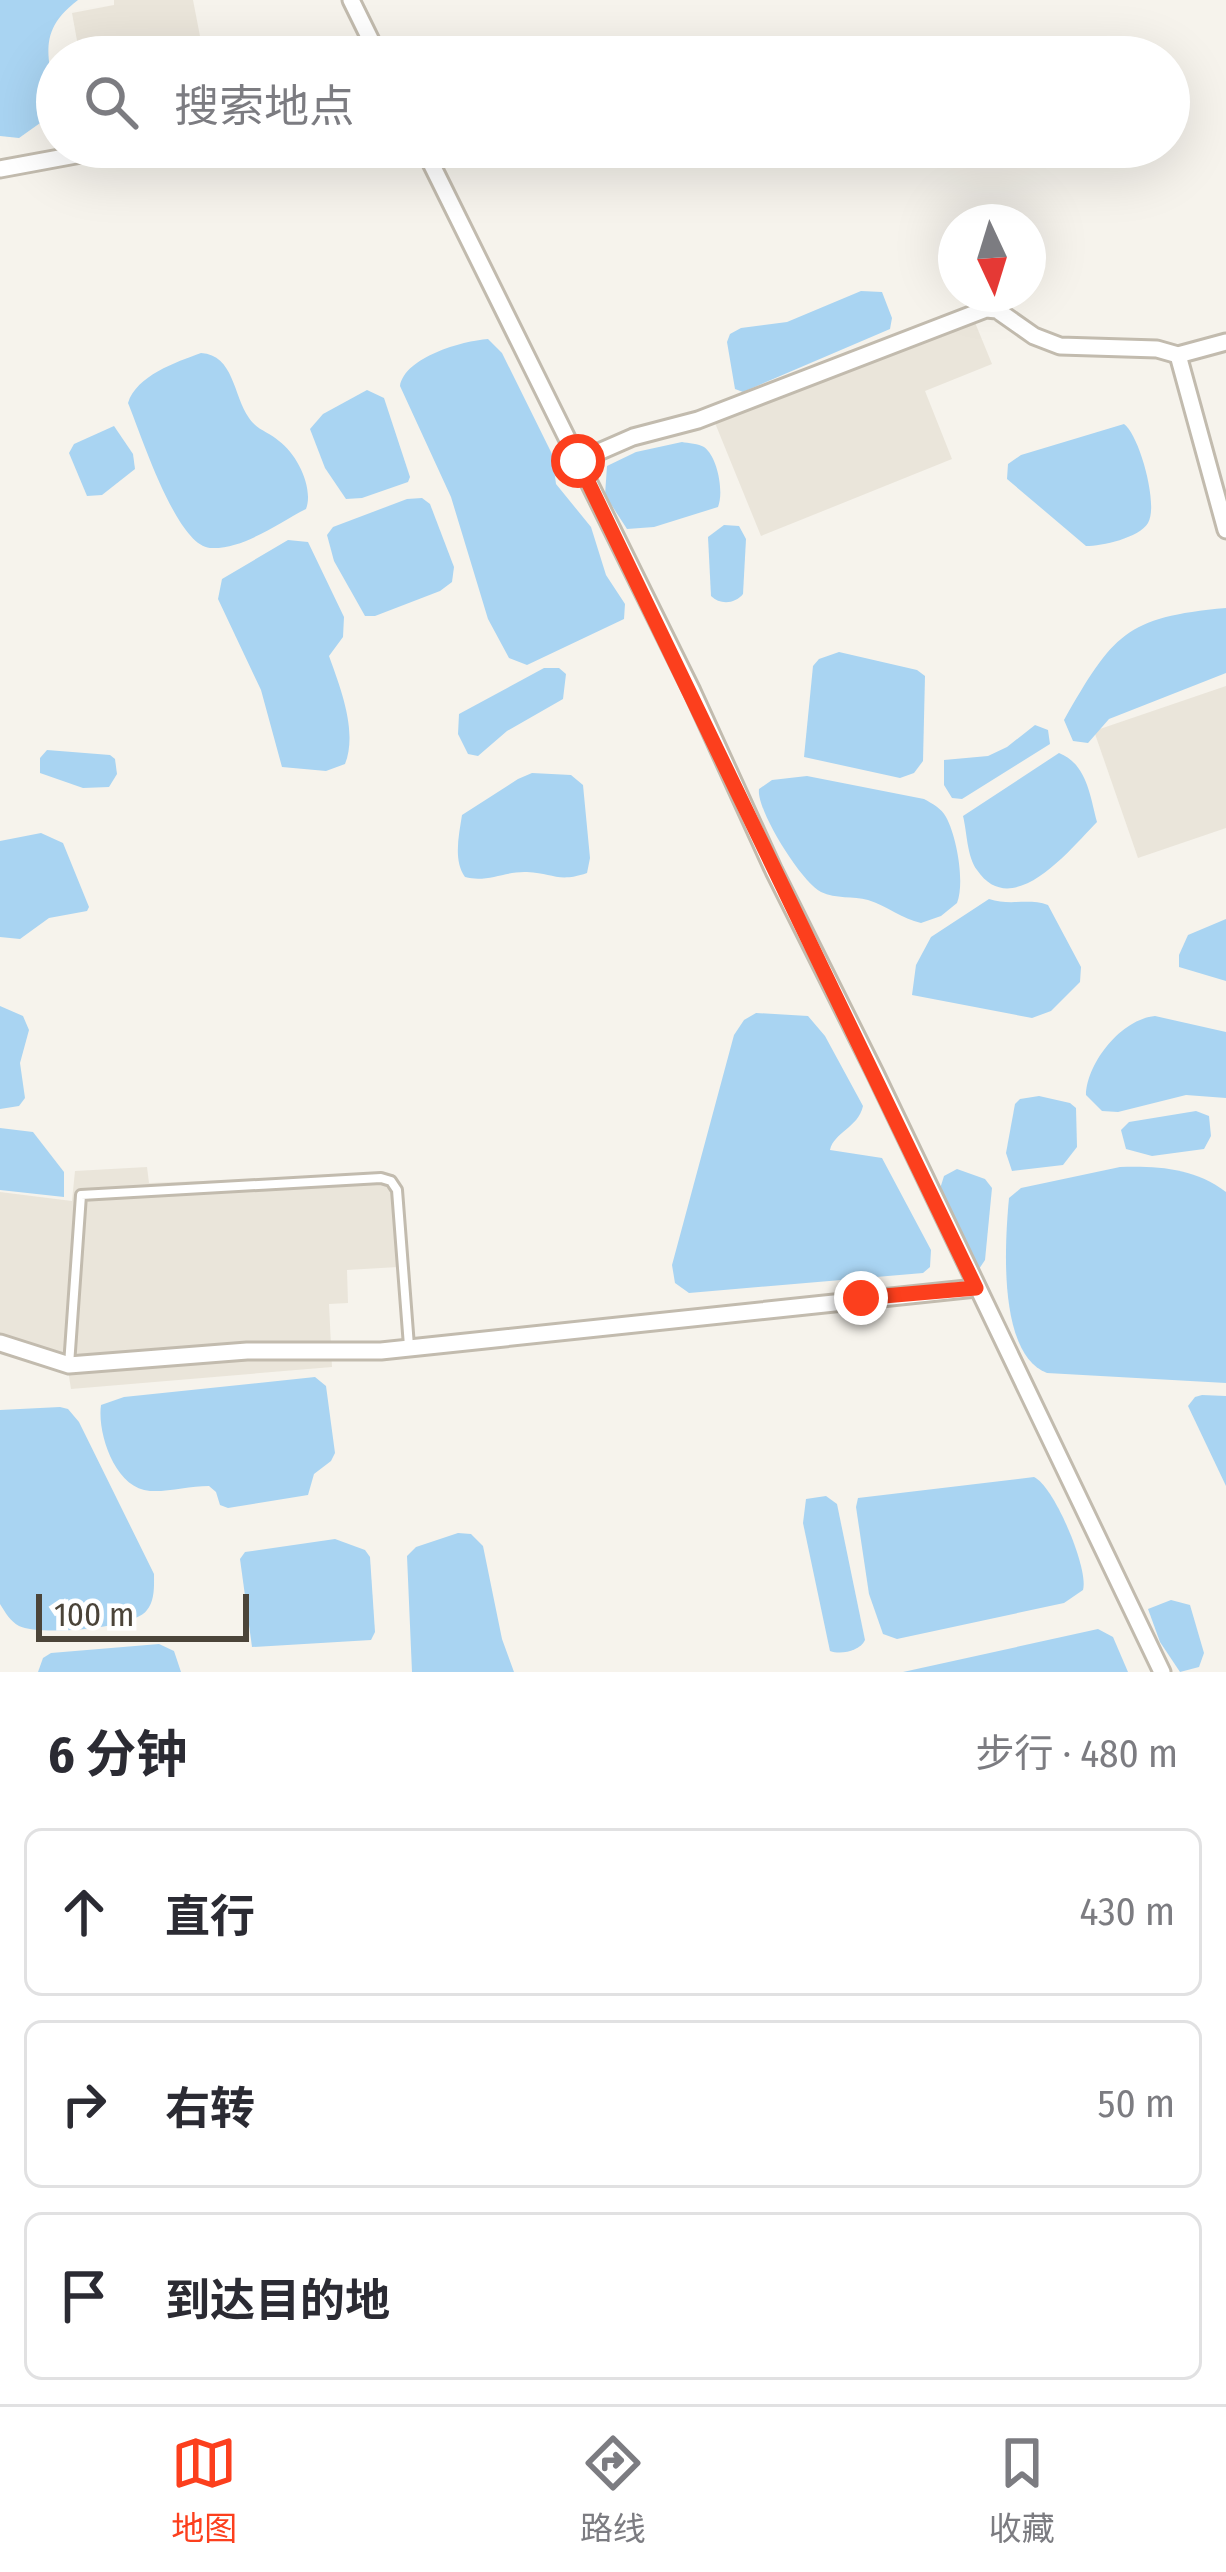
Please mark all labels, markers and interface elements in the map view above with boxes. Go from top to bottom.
search box [36,36,1190,168]
icon: search [78,69,144,135]
text: 搜索地点 [174,80,354,134]
north arrow [938,204,1046,312]
route start [551,434,605,488]
route end [834,1271,888,1325]
scale bar [36,1588,249,1641]
text: 100 m [54,1595,134,1635]
text: 6 分钟 [48,1724,187,1786]
text: 步行 · 480 m [976,1731,1178,1777]
icon: ahead [51,1879,117,1945]
text: 430 m [1080,1889,1175,1935]
text: 直行 [165,1890,255,1944]
icon: right [51,2071,117,2137]
text: 50 m [1098,2081,1175,2127]
text: 右转 [165,2082,255,2136]
icon: arrive [51,2263,117,2329]
text: 到达目的地 [165,2274,390,2328]
tab: 地图 [171,2430,237,2550]
tab: 路线 [580,2430,646,2550]
tab: 收藏 [989,2430,1055,2550]

